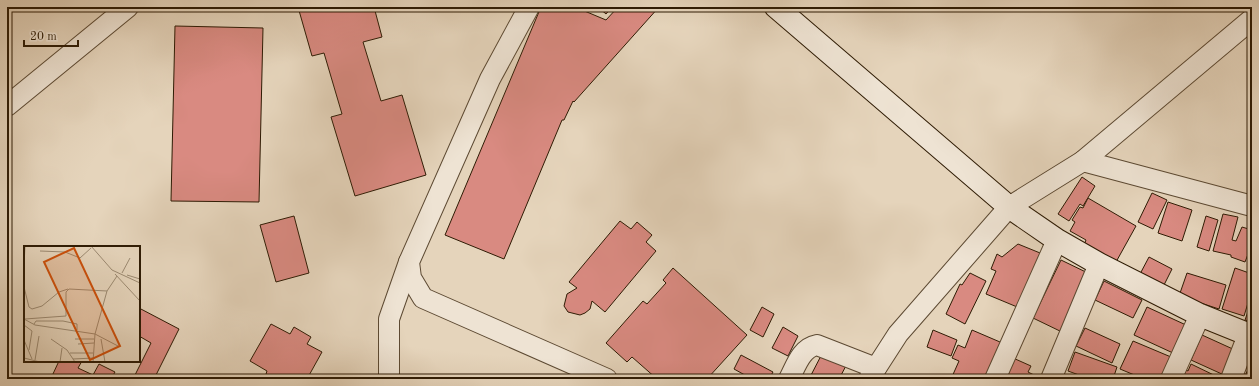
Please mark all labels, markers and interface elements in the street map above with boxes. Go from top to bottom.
scale bar [24,22,78,48]
text: 20 m [30,31,57,43]
inset map [24,246,140,362]

